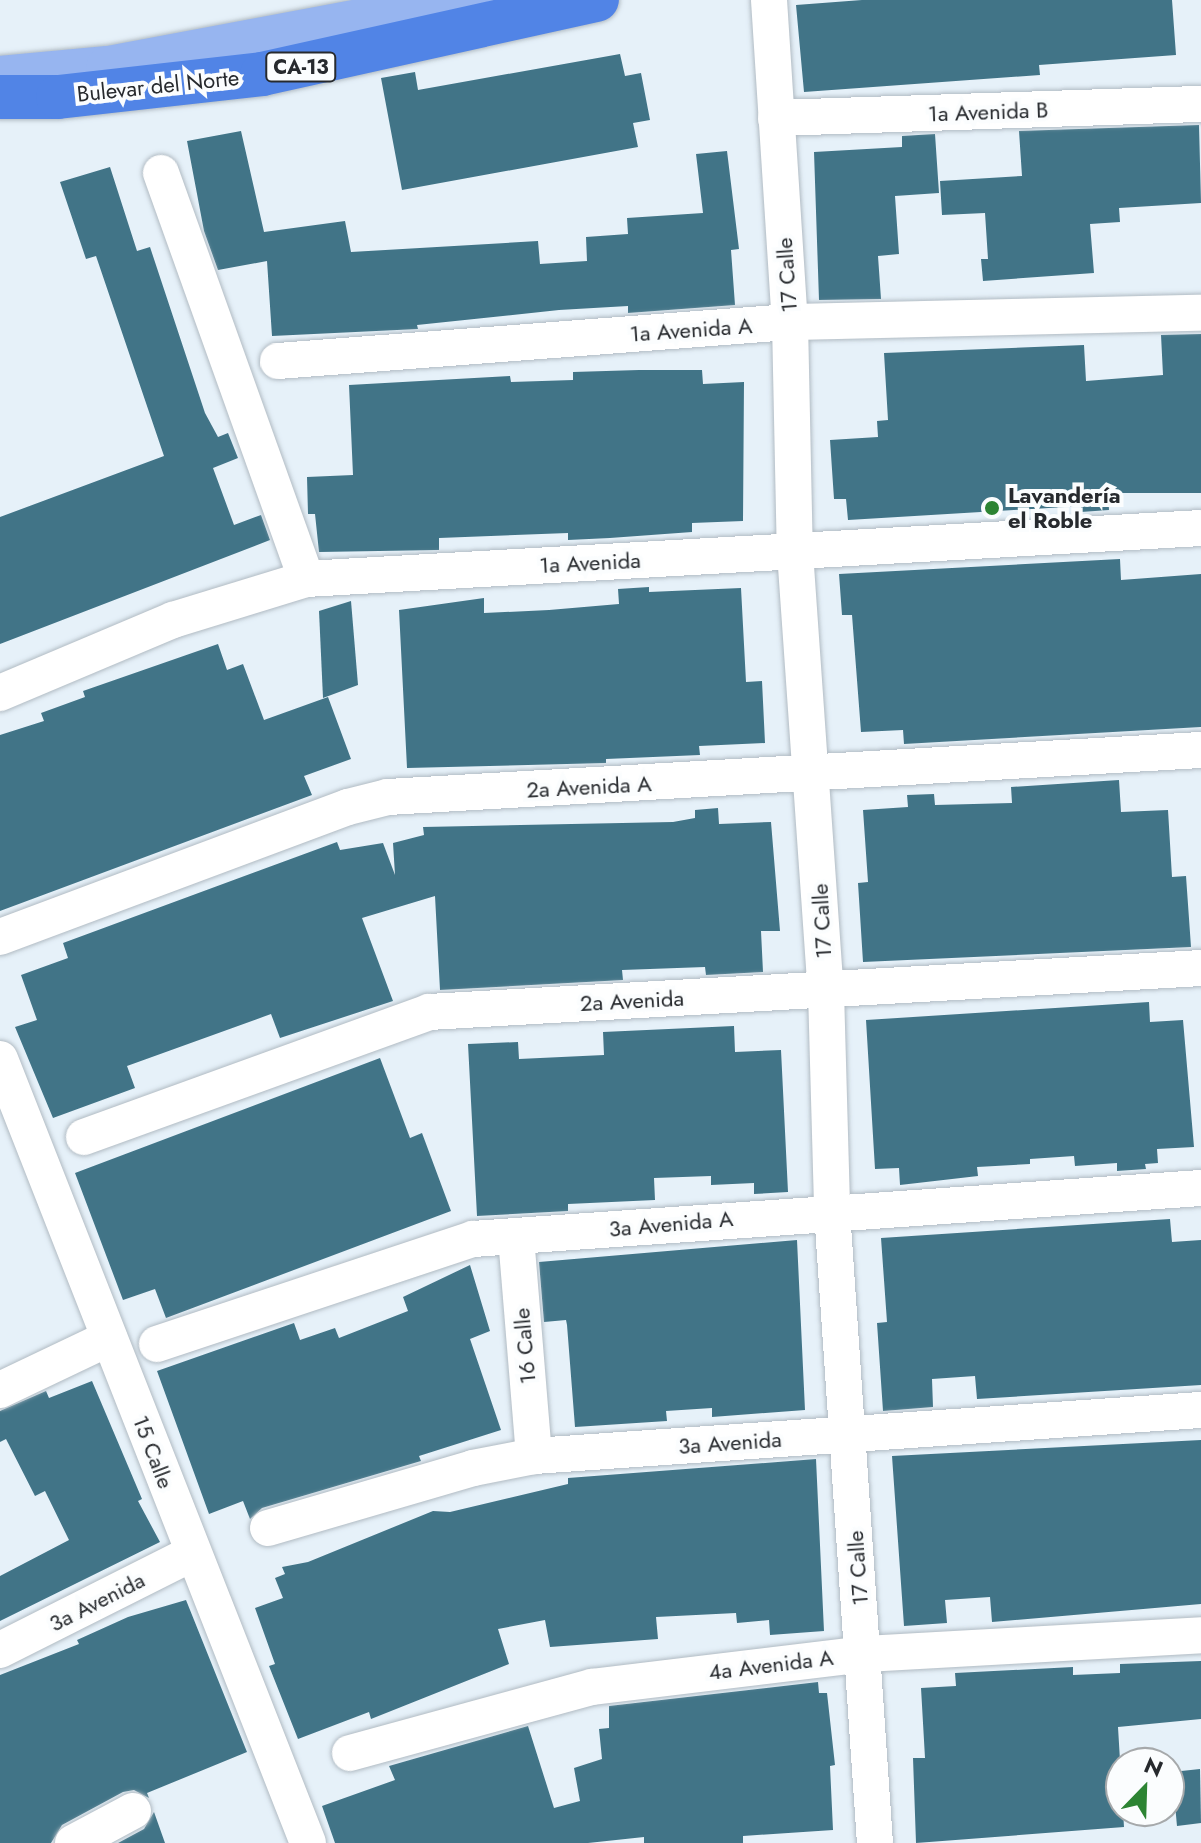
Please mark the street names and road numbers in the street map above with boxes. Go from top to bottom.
road number: CA-13 [265,51,337,83]
street label: Bulevar del Norte [76,64,240,108]
street label: 1a Avenida B [927,97,1049,127]
street label: 17 Calle [771,237,803,313]
street label: 1a Avenida A [629,313,753,347]
street label: 1a Avenida [539,547,641,579]
street label: 2a Avenida A [526,771,652,803]
street label: 17 Calle [807,883,837,959]
street label: 2a Avenida [579,985,685,1017]
street label: 3a Avenida A [608,1205,734,1243]
street label: 16 Calle [509,1307,541,1385]
street label: 15 Calle [127,1412,179,1492]
street label: 3a Avenida [677,1426,783,1460]
street label: 17 Calle [842,1530,874,1606]
street label: 3a Avenida [45,1567,149,1637]
street label: 4a Avenida A [707,1644,835,1686]

